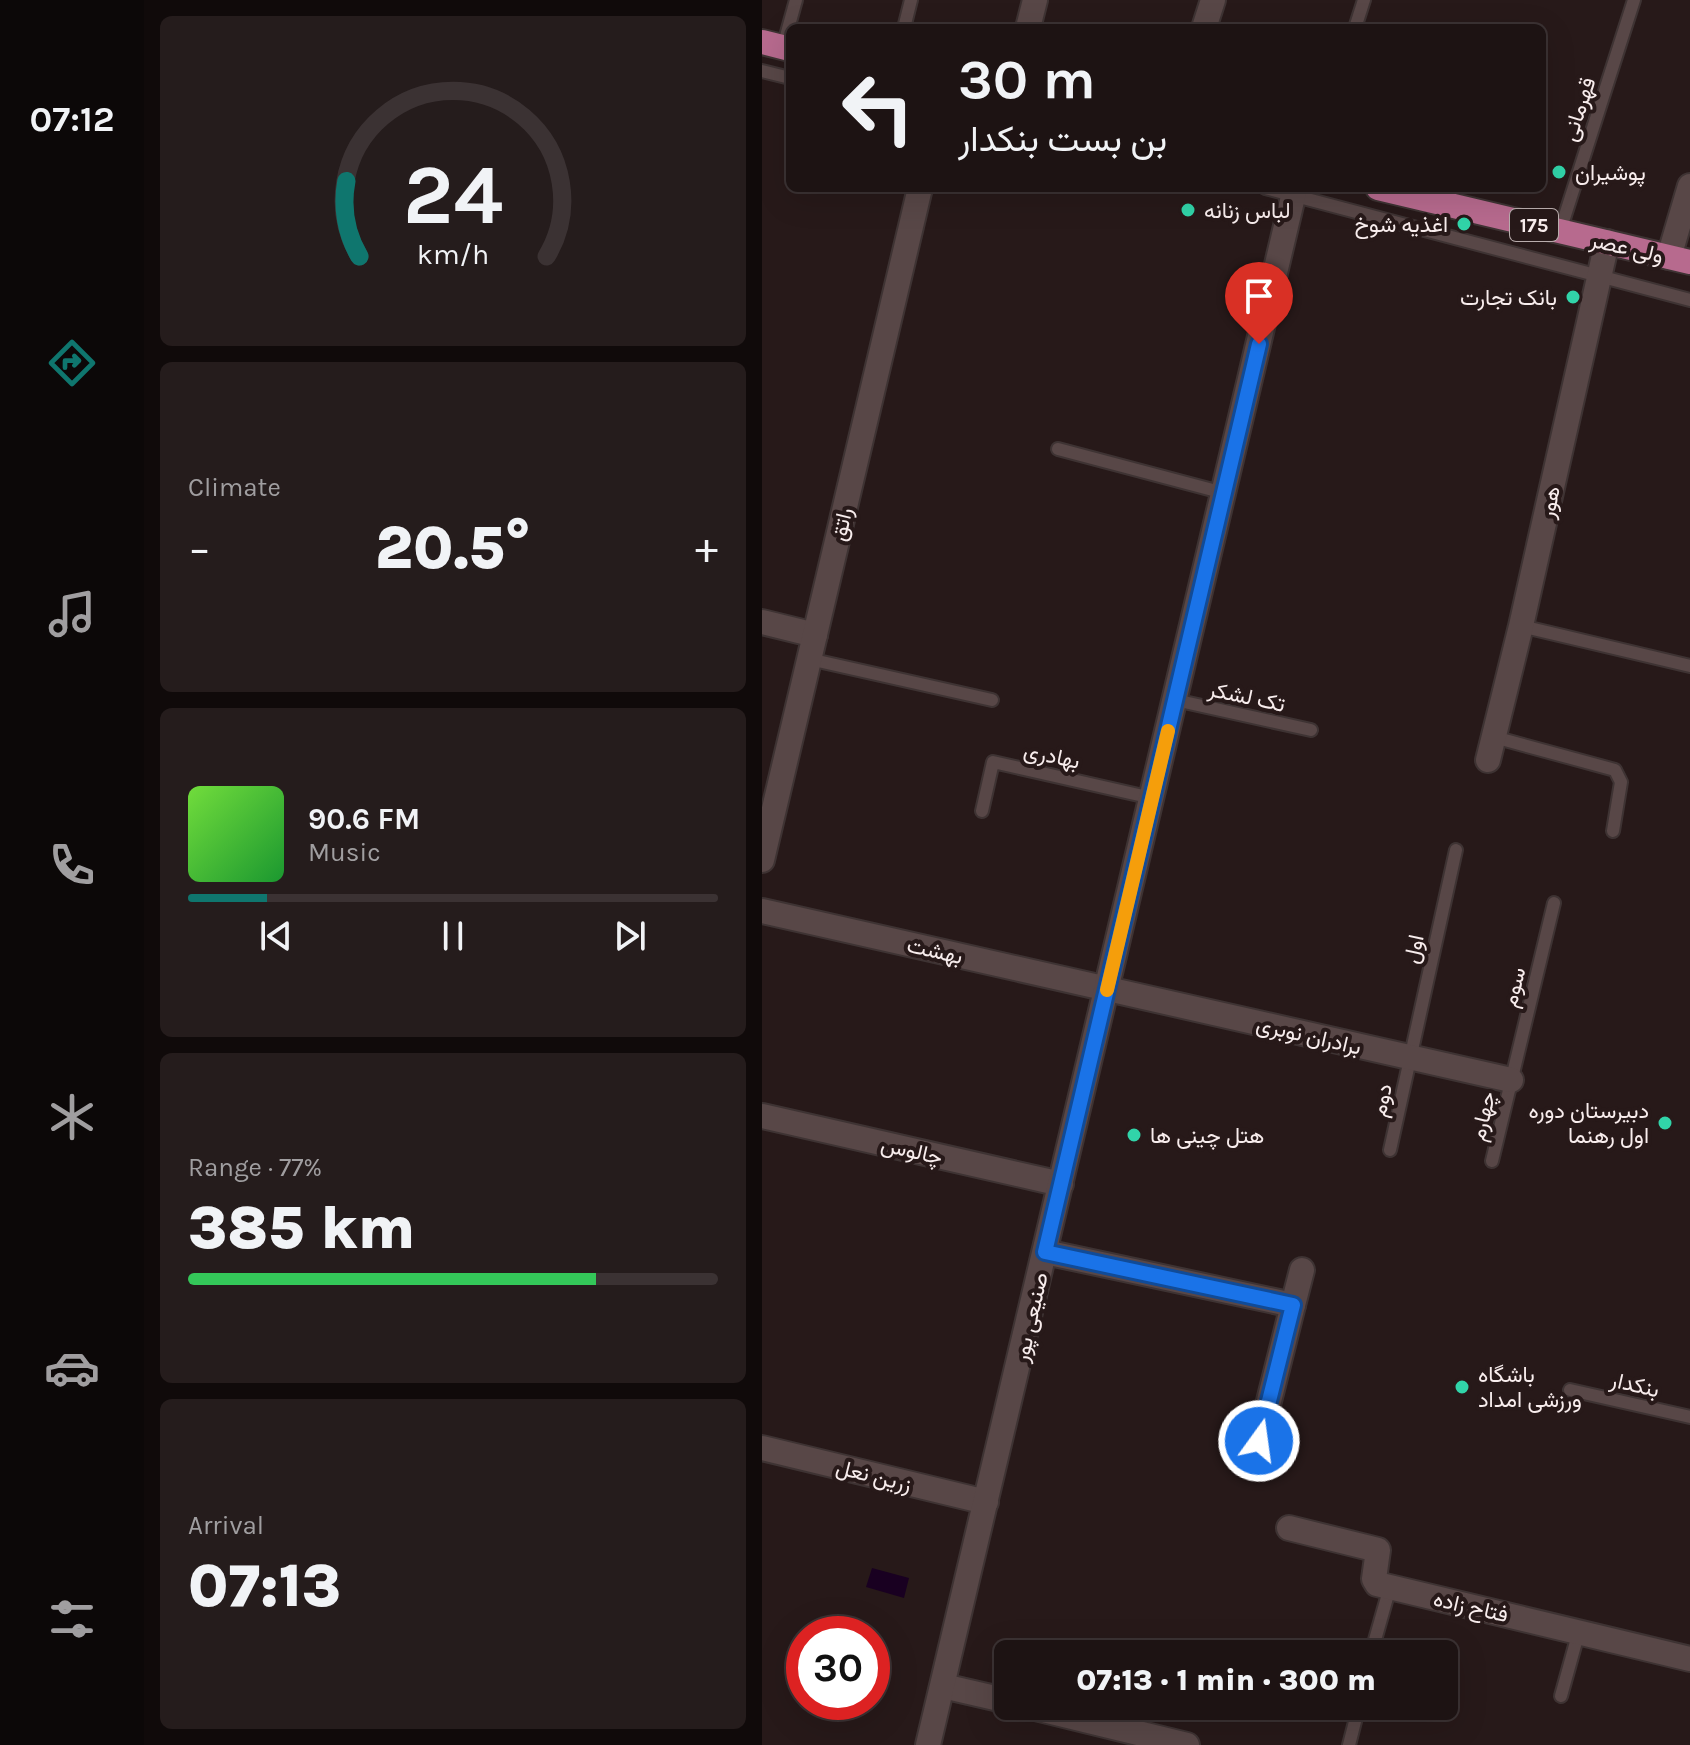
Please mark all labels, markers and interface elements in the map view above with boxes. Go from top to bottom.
text: 30 m [958,47,1096,112]
icon: left [826,56,930,160]
street label: قهرمانی [1556,74,1601,145]
text: 07:12 [30,98,115,140]
text: بن بست بنکدار [958,118,1167,160]
text: 24 [403,146,503,243]
place label: پوشیران [1575,160,1646,187]
marker: پوشیران [1550,163,1568,181]
place label: لباس زنانه [1204,198,1291,224]
marker: لباس زنانه [1179,201,1197,219]
road number: 175 [1510,209,1558,241]
place label: اغذیه شوخ [1354,212,1448,239]
marker: اغذیه شوخ [1455,215,1473,233]
street label: ولی عصر [1587,227,1666,269]
text: km/h [417,238,489,271]
pin [1225,262,1293,344]
icon: arrive [1237,274,1281,318]
place label: بانک تجارت [1460,285,1557,311]
marker: بانک تجارت [1564,288,1582,306]
icon: directions [44,335,100,391]
text: Climate [188,472,281,503]
street label: هور [1534,484,1566,522]
street label: راتق [826,505,858,544]
text: 20.5° [375,513,531,583]
text: − [188,523,211,574]
text: + [695,523,718,574]
icon: music [44,586,100,642]
street label: تک لشکر [1205,676,1288,718]
street label: بهادری [1021,737,1082,775]
text: 90.6 FM [308,801,420,837]
icon: phone [44,837,100,893]
text: Music [308,837,381,868]
icon: previous [254,914,298,958]
icon: pause [431,914,475,958]
icon: next [608,914,652,958]
street label: بهشت [904,932,965,970]
street label: اول [1398,932,1430,966]
street label: سوم [1496,965,1532,1010]
street label: برادران نوبری [1254,1011,1364,1061]
street label: دوم [1366,1081,1399,1119]
icon: climate [44,1089,100,1145]
street label: چهارم [1465,1089,1502,1144]
place label: دبیرستان دوره اول رهنما [1528,1098,1649,1149]
marker: دبیرستان دوره اول رهنما [1656,1114,1674,1132]
place label: هتل چینی ها [1150,1123,1264,1150]
marker: هتل چینی ها [1125,1126,1143,1144]
street label: چالوس [878,1131,945,1172]
text: Range · 77% [188,1152,322,1183]
text: 385 km [188,1193,415,1263]
street label: صنیعی پور [1008,1270,1055,1366]
icon: car [44,1340,100,1396]
place label: باشگاه ورزشی امداد [1478,1362,1582,1413]
street label: بنکدار [1607,1367,1662,1403]
marker: باشگاه ورزشی امداد [1453,1378,1471,1396]
position arrow [1217,1399,1301,1483]
street label: زرین نعل [833,1454,914,1498]
text: Arrival [188,1510,264,1541]
text: 07:13 [188,1551,341,1621]
street label: فتاح زاده [1431,1586,1511,1629]
icon: filters [44,1591,100,1647]
speed limit sign: 30 [786,1616,890,1720]
text: 07:13 · 1 min · 300 m [1076,1662,1376,1698]

